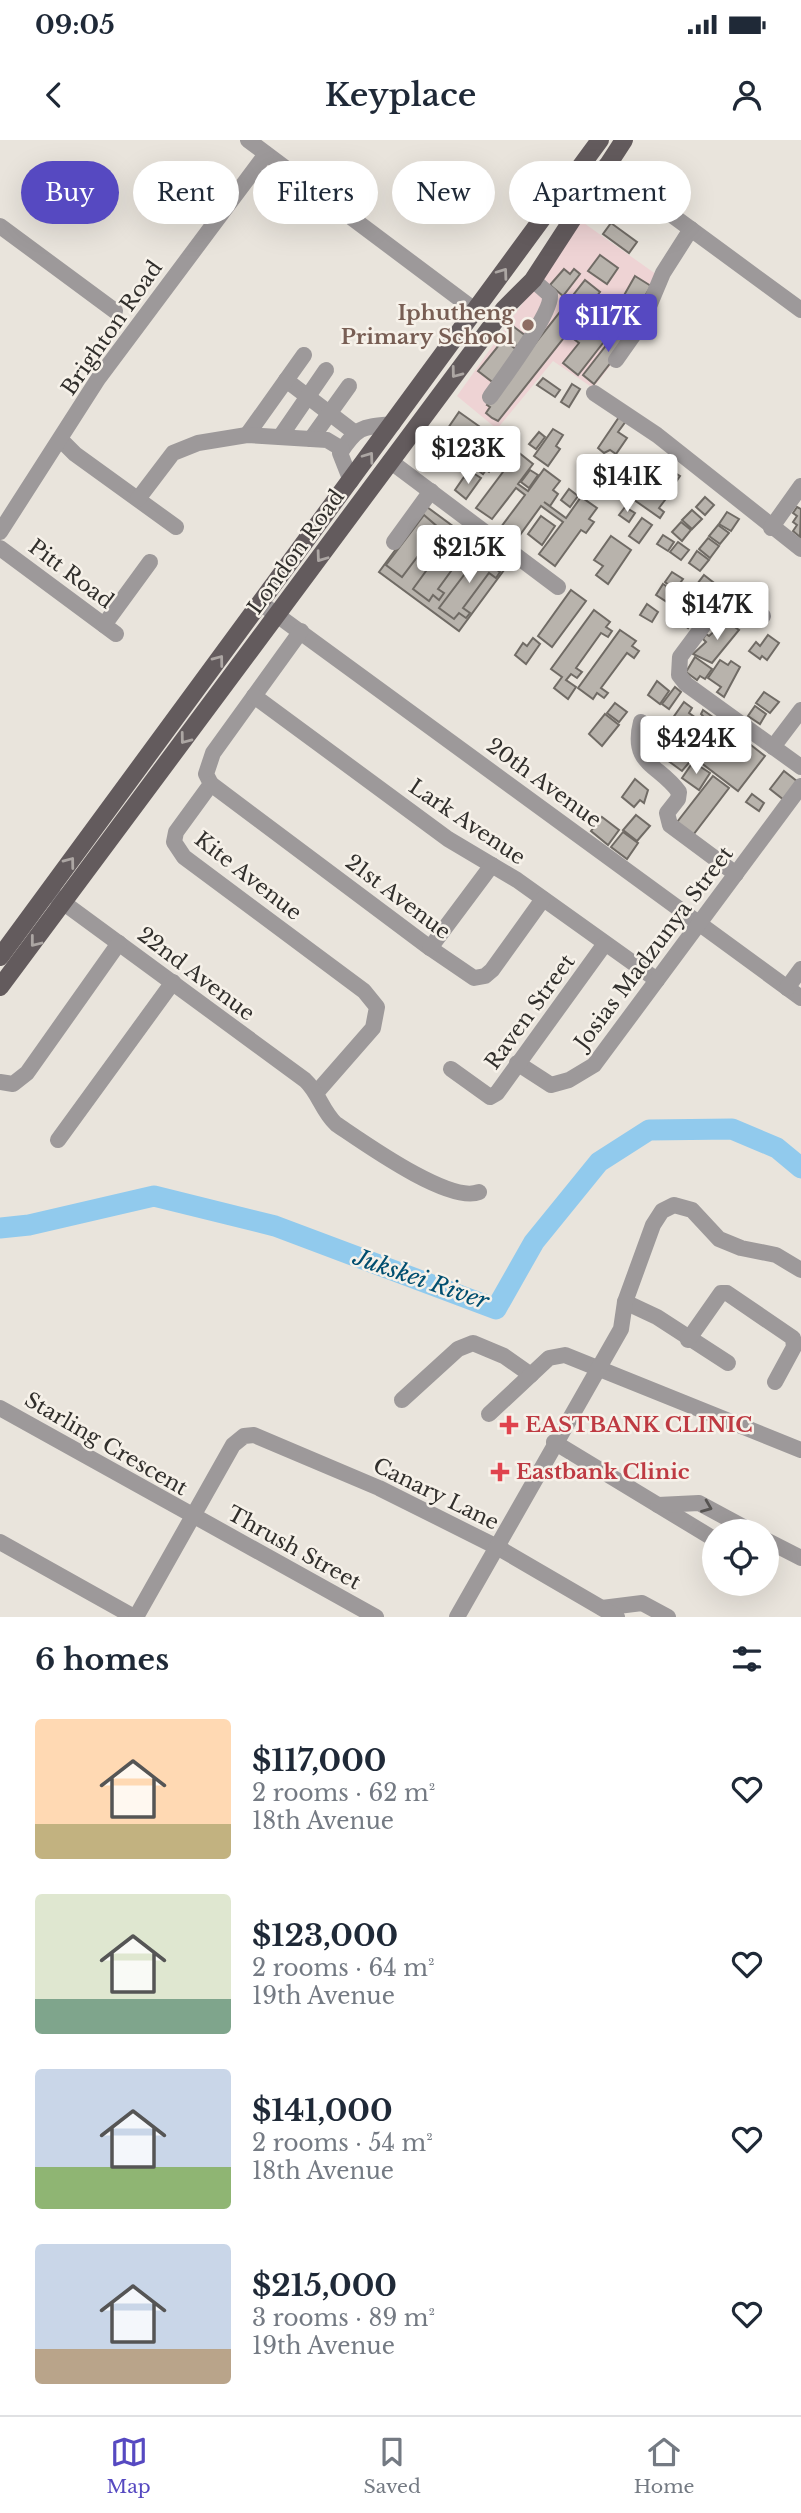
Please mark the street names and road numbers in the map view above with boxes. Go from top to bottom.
street label: Brighton Road [56,256,168,400]
street label: London Road [242,485,350,619]
street label: Pitt Road [23,534,119,614]
street label: 20th Avenue [482,733,606,833]
street label: Lark Avenue [404,774,530,870]
street label: Kite Avenue [189,826,307,926]
street label: Josias Madzunya Street [567,841,739,1057]
street label: 21st Avenue [340,849,456,945]
street label: 22nd Avenue [132,922,260,1026]
street label: Raven Street [480,949,580,1075]
street label: Starling Crescent [20,1387,192,1501]
street label: Canary Lane [369,1452,503,1536]
street label: Thrush Street [223,1501,365,1595]

